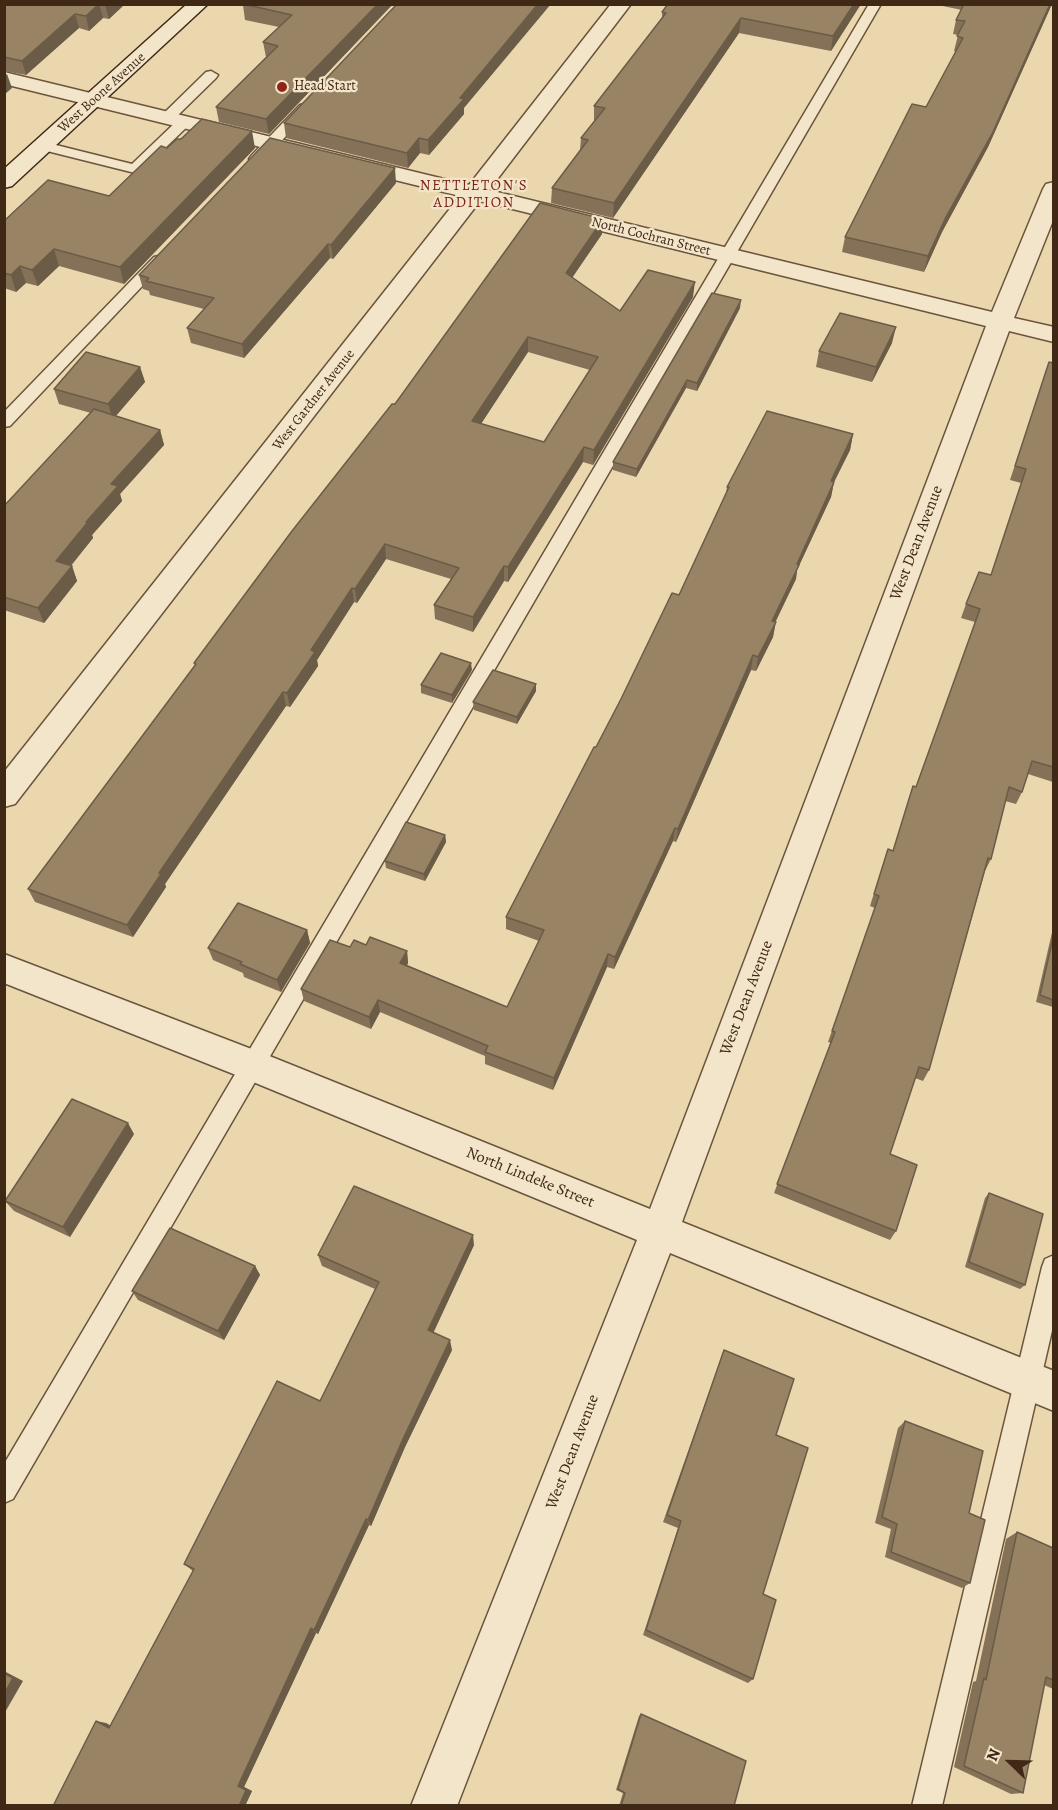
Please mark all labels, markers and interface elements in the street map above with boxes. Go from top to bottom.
street label: West Boone Avenue [55,49,149,137]
place label: Head Start [294,79,356,95]
marker: Head Start [275,80,289,94]
district label: NETTLETON'S ADDITION [420,177,528,212]
street label: North Cochran Street [590,214,712,260]
street label: West Gardner Avenue [269,346,359,454]
street label: West Dean Avenue [886,483,948,603]
street label: West Dean Avenue [716,938,778,1058]
street label: North Lindeke Street [463,1143,597,1213]
street label: West Dean Avenue [542,1392,604,1512]
north arrow [980,1732,1040,1792]
text: N [981,1745,1006,1765]

